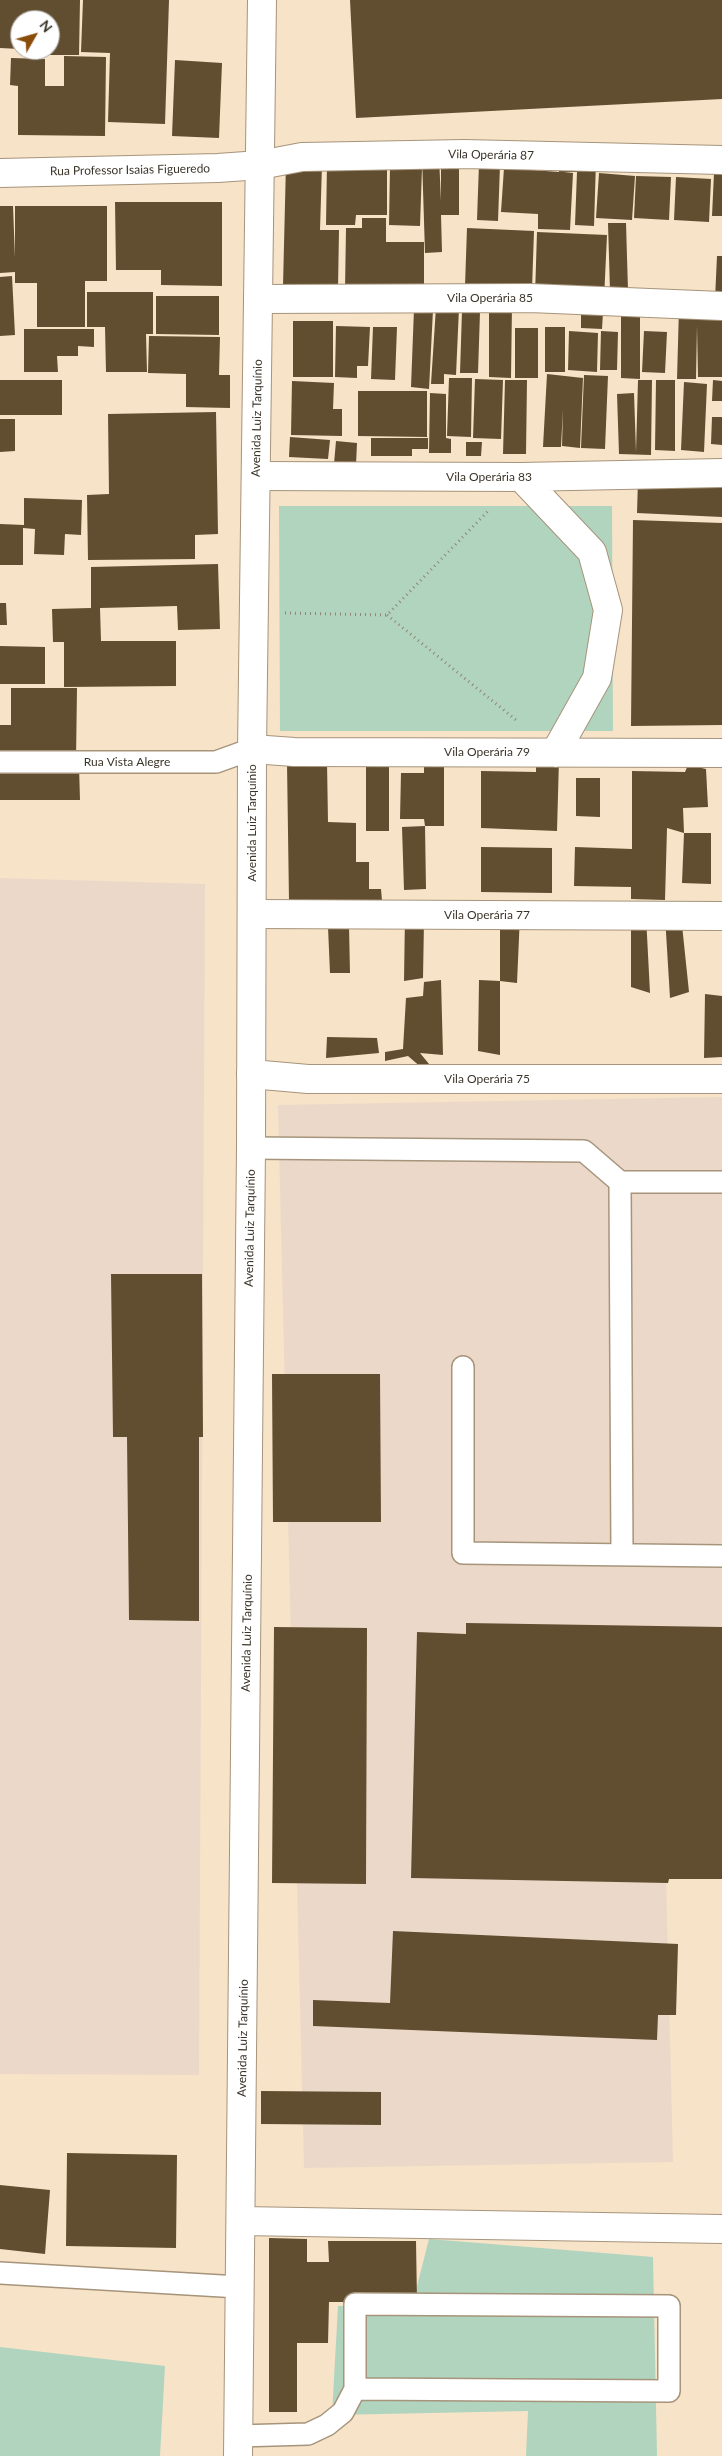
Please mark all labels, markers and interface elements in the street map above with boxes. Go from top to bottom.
north arrow [10,10,60,60]
text: N [36,17,56,36]
street label: Vila Operária 87 [448,147,534,163]
street label: Rua Professor Isaias Figueredo [50,161,210,179]
street label: Vila Operária 85 [447,291,533,305]
street label: Avenida Luiz Tarquínio [249,359,265,477]
street label: Vila Operária 83 [446,470,532,484]
street label: Vila Operária 79 [444,745,530,759]
street label: Rua Vista Alegre [84,755,170,769]
street label: Avenida Luiz Tarquínio [245,764,259,882]
street label: Vila Operária 77 [444,908,530,922]
street label: Vila Operária 75 [444,1072,530,1086]
street label: Avenida Luiz Tarquínio [242,1169,258,1287]
street label: Avenida Luiz Tarquínio [239,1574,255,1692]
street label: Avenida Luiz Tarquínio [235,1979,251,2097]

